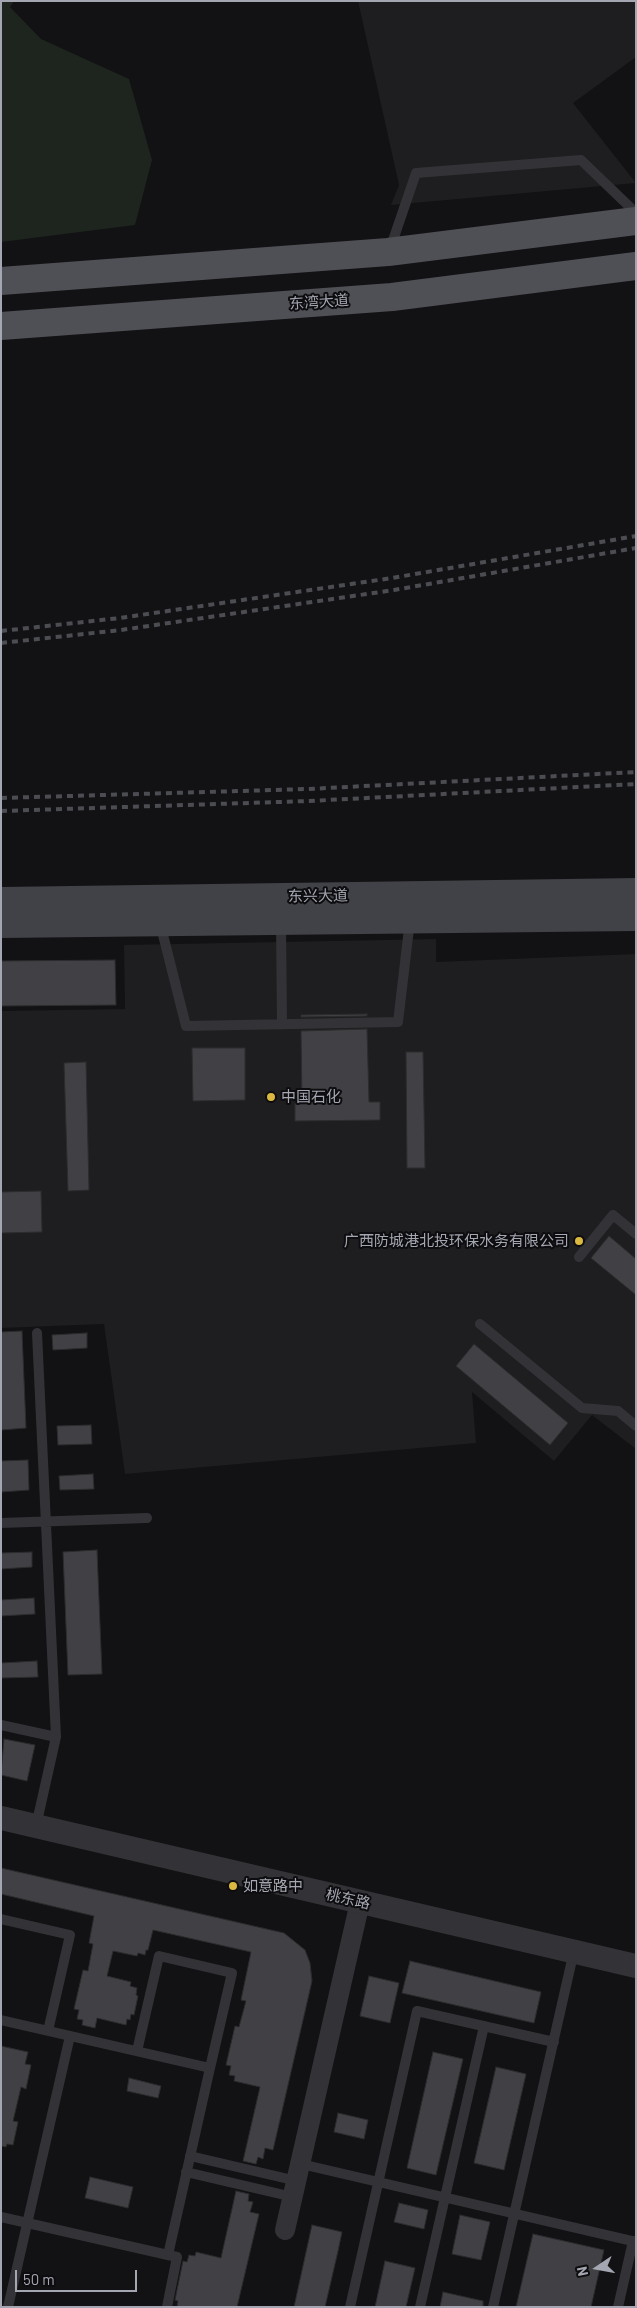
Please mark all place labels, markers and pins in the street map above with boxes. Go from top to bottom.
place label: 中国石化 [281,1088,341,1106]
marker: 中国石化 [265,1091,277,1103]
place label: 广西防城港北投环保水务有限公司 [344,1232,569,1250]
marker: 广西防城港北投环保水务有限公司 [573,1235,585,1247]
place label: 如意路中 [243,1877,303,1895]
marker: 如意路中 [227,1880,239,1892]

